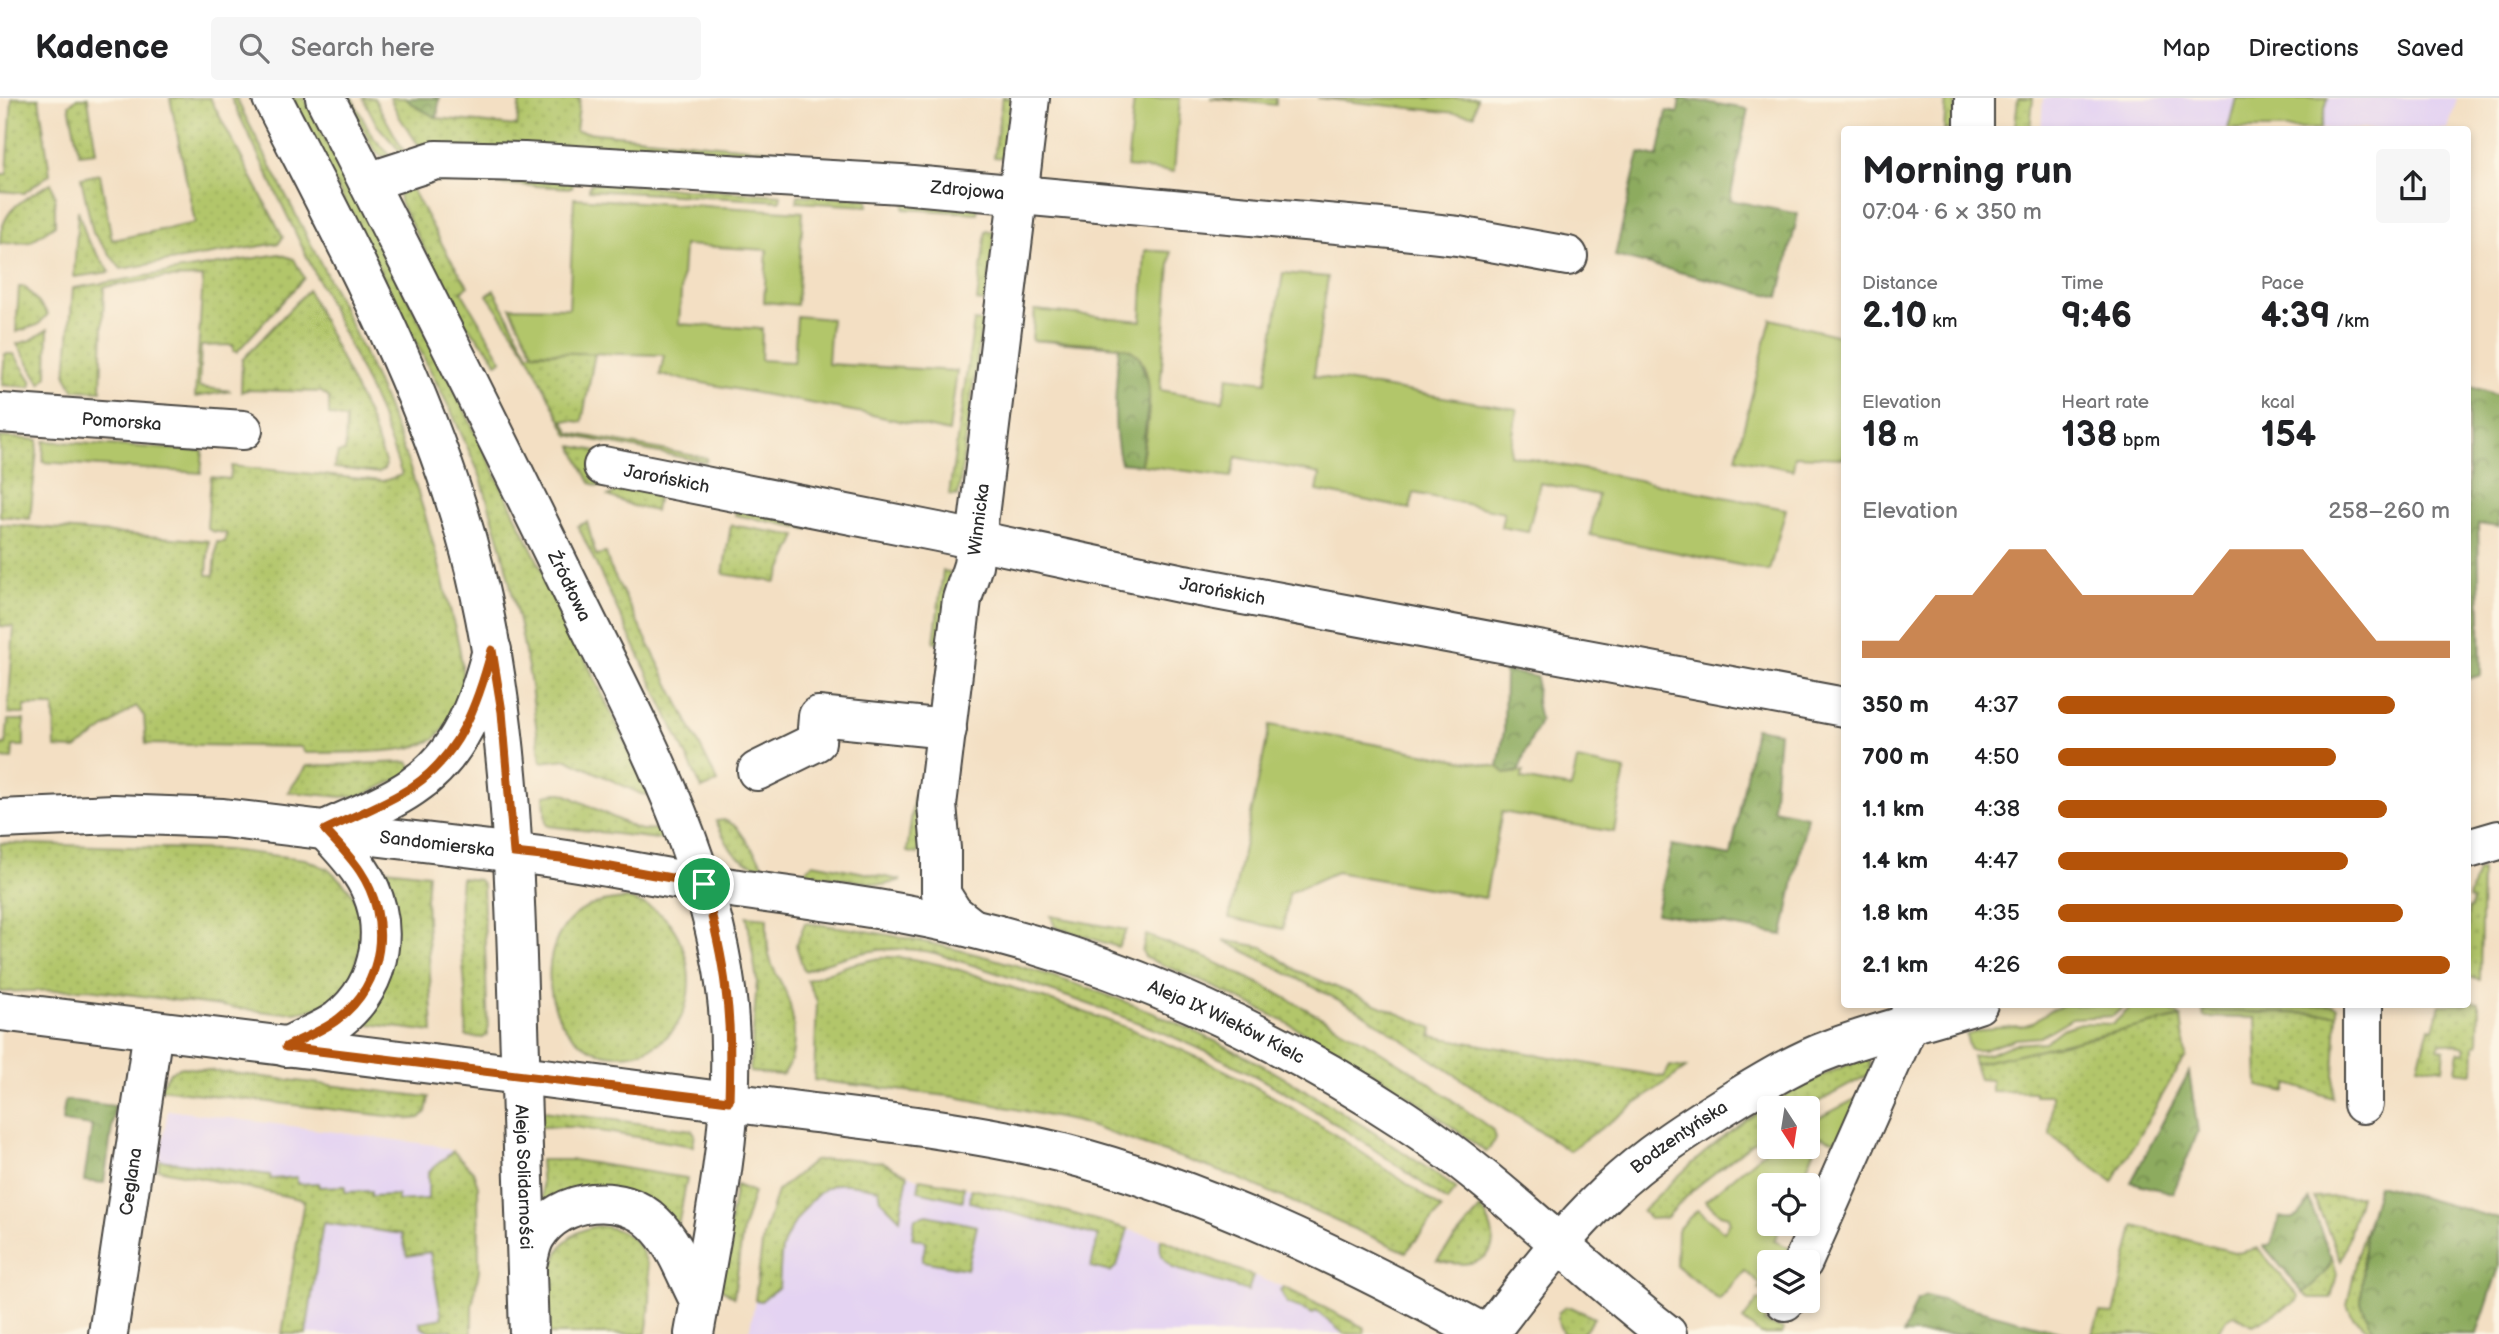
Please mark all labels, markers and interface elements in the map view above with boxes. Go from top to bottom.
search box [211,17,701,80]
text: Kadence [35,28,169,68]
icon: search [235,29,273,67]
text: Search here [291,33,435,64]
text: Map [2162,34,2210,63]
text: Directions [2248,34,2359,63]
text: Saved [2397,34,2464,63]
text: Morning run [1862,149,2073,194]
button: share [2376,149,2450,223]
street label: Zdrojowa [929,177,1005,204]
text: 07:04 · 6 × 350 m [1862,198,2042,226]
text: Distance [1862,272,1938,295]
text: Time [2061,272,2103,295]
text: Pace [2261,272,2304,295]
text: 2.10 [1862,295,1927,338]
text: 9:46 [2061,295,2132,338]
text: 4:39 [2261,295,2331,338]
text: km [1927,310,1957,333]
text: /km [2331,310,2369,333]
text: Elevation [1862,391,1941,414]
text: Heart rate [2061,391,2149,414]
text: kcal [2261,391,2295,414]
street label: Pomorska [81,409,162,435]
text: 18 [1862,414,1898,457]
text: 138 [2061,414,2118,457]
text: 154 [2261,414,2316,457]
text: m [1898,429,1919,452]
text: bpm [2118,429,2160,452]
street label: Jarońskich [622,460,711,498]
street label: Winnicka [964,482,994,557]
text: Elevation [1862,497,1958,525]
text: 258–260 m [2328,497,2450,525]
street label: Źródłowa [543,546,595,625]
street label: Jarońskich [1178,573,1267,610]
text: 350 m [1862,691,1929,719]
text: 4:37 [1974,691,2018,719]
text: 700 m [1862,743,1929,771]
text: 4:50 [1974,743,2019,771]
text: 1.1 km [1862,795,1924,823]
text: 4:38 [1974,795,2020,823]
street label: Sandomierska [379,827,496,861]
text: 1.4 km [1862,847,1928,875]
text: 4:47 [1974,847,2018,875]
pin [674,854,734,914]
icon: arrive [685,865,723,903]
text: 1.8 km [1862,899,1928,927]
text: 4:35 [1974,899,2020,927]
text: 2.1 km [1862,951,1928,979]
text: 4:26 [1974,951,2020,979]
street label: Aleja IX Wieków Kielc [1145,976,1308,1069]
north arrow [1757,1096,1820,1158]
map controls [1757,1096,1820,1313]
street label: Bodzentyńska [1627,1097,1731,1178]
street label: Aleja Solidarności [510,1104,536,1250]
street label: Ceglana [116,1146,146,1217]
button: locate [1757,1173,1820,1236]
button: layers [1757,1250,1820,1313]

